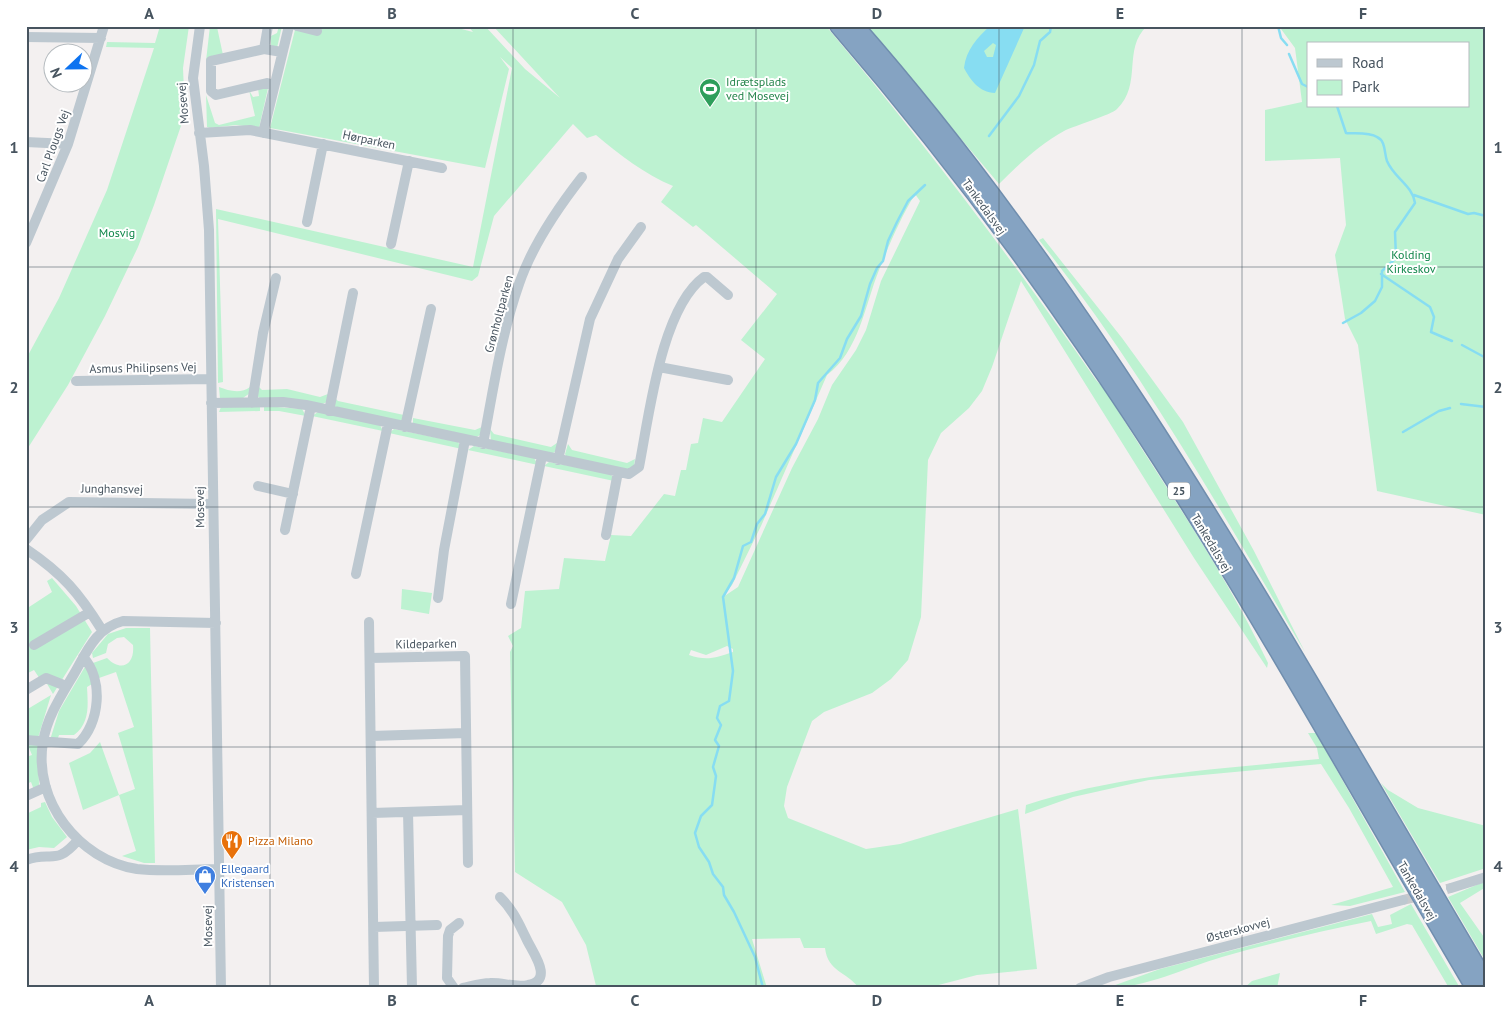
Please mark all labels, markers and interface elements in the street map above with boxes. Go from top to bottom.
text: A [144,3,154,23]
text: B [387,3,397,23]
text: C [631,3,640,23]
text: D [872,3,882,23]
text: E [1116,3,1124,23]
text: F [1359,3,1367,23]
north arrow [42,42,92,92]
legend [1307,42,1470,108]
text: Road [1352,53,1384,72]
text: N [46,65,66,81]
place label: Idrætsplads ved Mosevej [726,74,789,103]
sports icon: Idrætsplads ved Mosevej [698,77,722,108]
text: Park [1352,77,1380,96]
street label: Mosevej [173,82,192,125]
street label: Carl Plougs Vej [32,107,73,184]
street label: Hørparken [341,127,397,152]
text: 1 [9,137,19,157]
text: 1 [1493,137,1503,157]
street label: Tankedalsvej [959,176,1010,238]
park label: Mosvig [99,225,135,240]
park label: Kolding Kirkeskov [1386,247,1436,276]
street label: Grønholtparken [481,273,516,354]
street label: Asmus Philipsens Vej [89,359,197,376]
text: 2 [9,377,19,397]
text: 2 [1493,377,1503,397]
street label: Junghansvej [80,480,143,497]
road number: 25 [1168,482,1190,500]
street label: Mosevej [192,486,207,528]
street label: Tankedalsvej [1188,511,1235,575]
text: 3 [9,617,19,637]
text: 3 [1493,617,1503,637]
street label: Kildeparken [395,635,457,652]
restaurant icon: Pizza Milano [220,829,244,860]
place label: Pizza Milano [248,833,313,848]
text: 4 [9,856,19,876]
text: 4 [1493,856,1503,876]
street label: Tankedalsvej [1395,859,1440,923]
place label: Ellegaard Kristensen [221,861,275,890]
shop icon: Ellegaard Kristensen [193,864,217,895]
street label: Mosevej [200,905,215,947]
street label: Østerskovvej [1204,914,1271,945]
text: A [144,990,154,1010]
text: B [387,990,397,1010]
text: C [631,990,640,1010]
text: D [872,990,882,1010]
text: E [1116,990,1124,1010]
text: F [1359,990,1367,1010]

